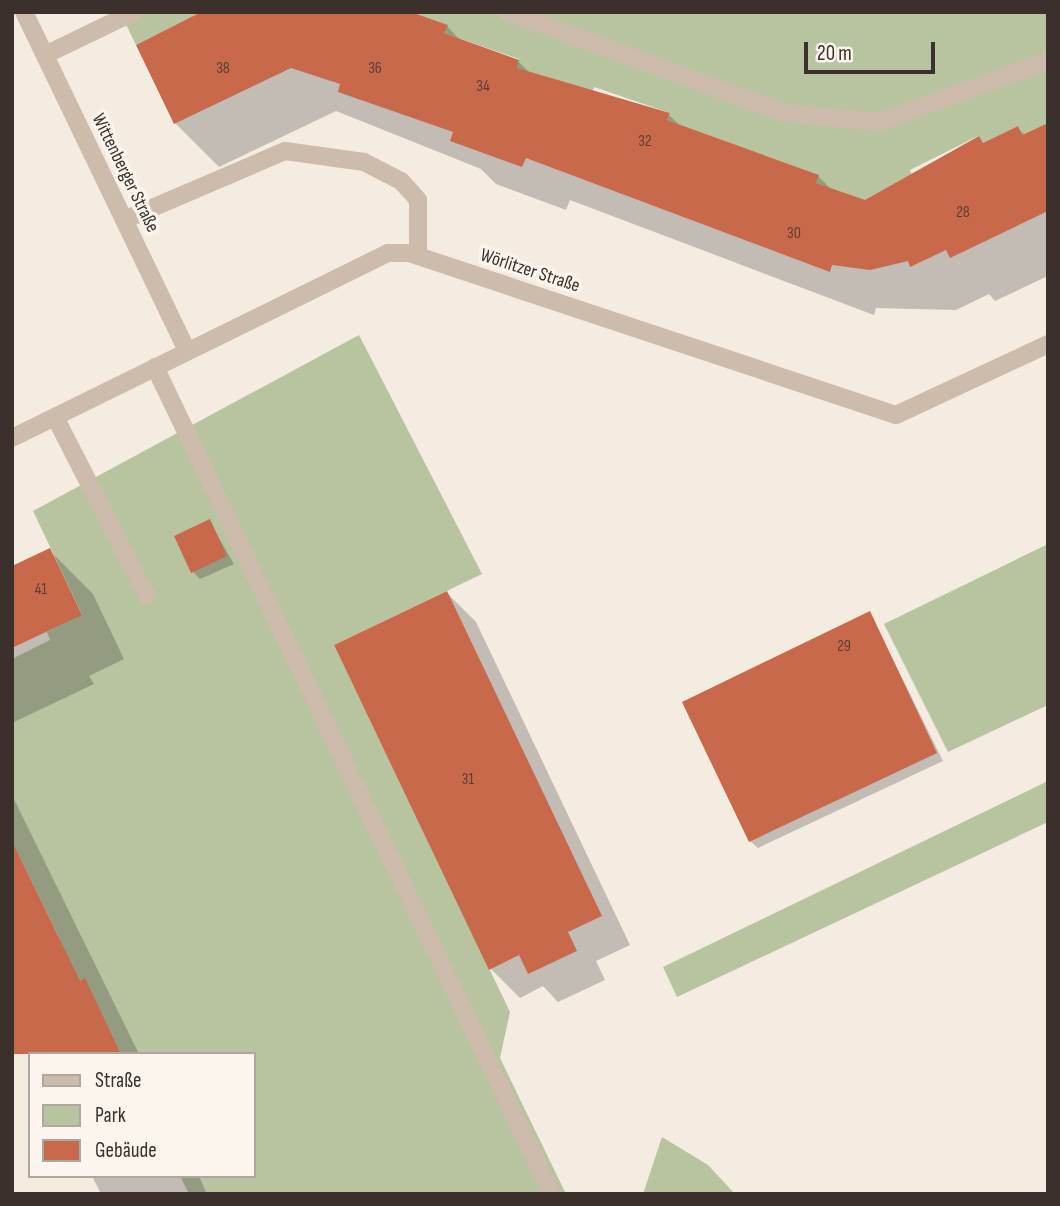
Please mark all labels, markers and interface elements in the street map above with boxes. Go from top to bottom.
scale bar [808,28,939,72]
text: 20 m [817,41,852,66]
house number: 38 [216,59,230,79]
house number: 36 [368,59,382,79]
house number: 34 [476,77,490,97]
street label: Wittenberger Straße [86,110,164,236]
house number: 32 [638,132,652,152]
house number: 28 [956,203,970,223]
house number: 30 [787,224,801,244]
street label: Wörlitzer Straße [477,244,583,298]
house number: 41 [35,580,47,600]
house number: 29 [837,637,851,657]
house number: 31 [462,770,474,790]
legend [28,1052,256,1178]
text: Straße [95,1068,141,1093]
text: Park [95,1103,126,1128]
text: Gebäude [95,1138,157,1163]

